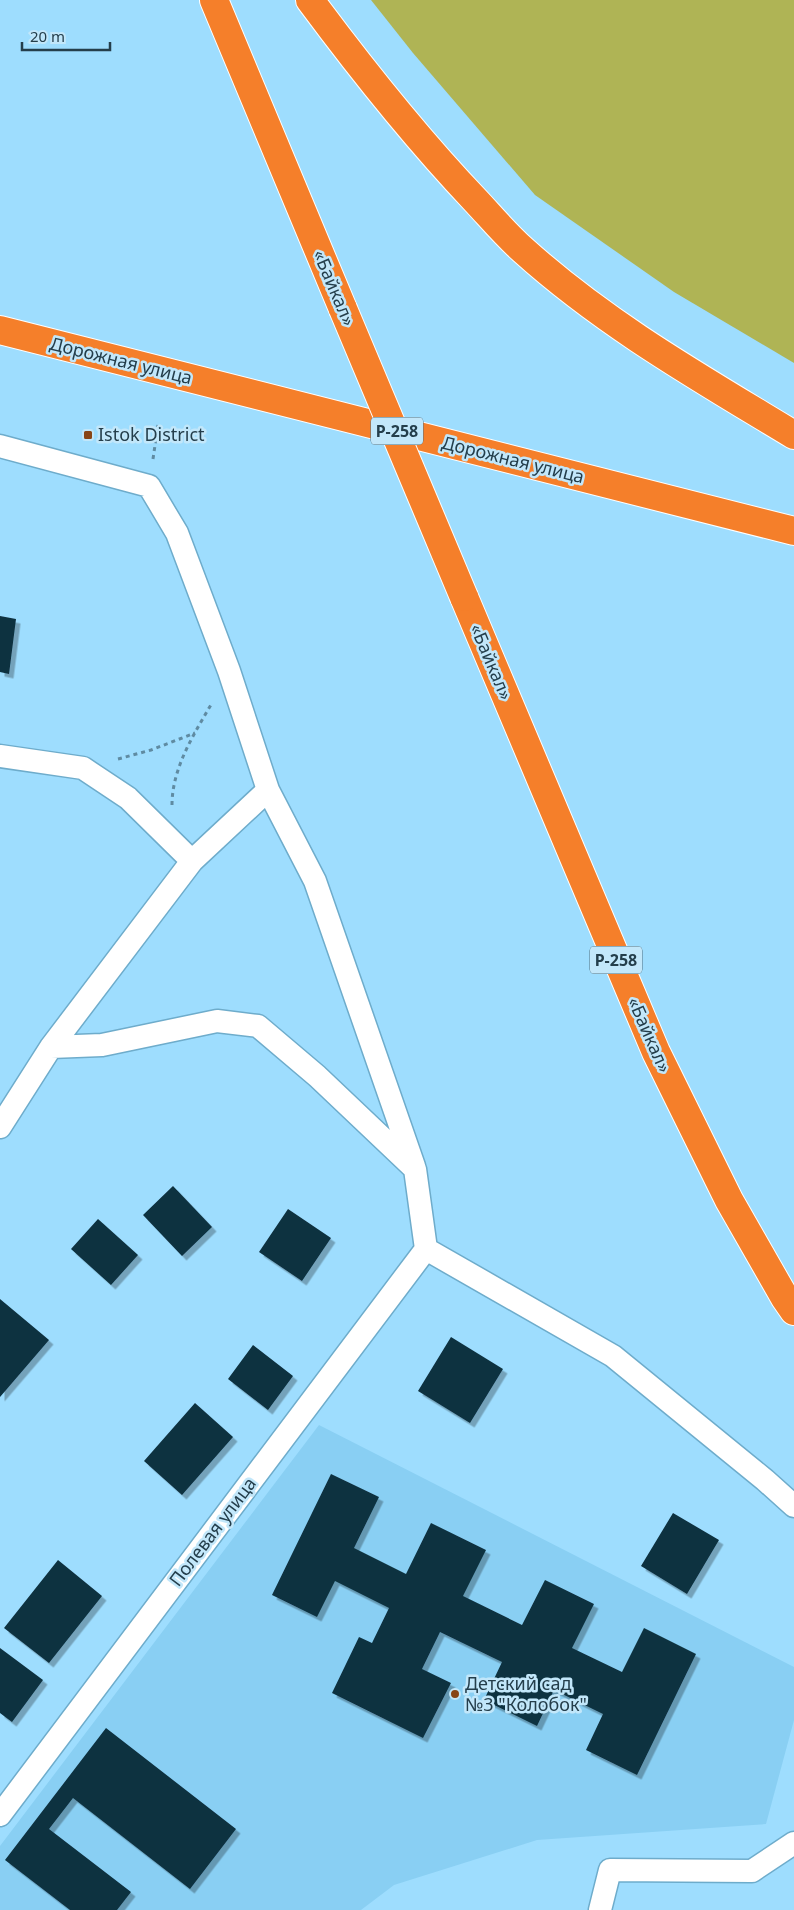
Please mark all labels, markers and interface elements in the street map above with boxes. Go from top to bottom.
scale bar [22,20,110,52]
text: 20 m [30,26,65,46]
street label: «Байкал» [308,246,362,329]
street label: Дорожная улица [48,331,195,389]
road number: Р-258 [371,418,423,444]
place label: Istok District [98,422,205,446]
marker: Istok District [82,429,94,441]
street label: Дорожная улица [440,430,587,488]
street label: «Байкал» [465,620,519,703]
road number: Р-258 [590,946,642,974]
street label: «Байкал» [623,993,677,1076]
street label: Полевая улица [163,1472,261,1591]
place label: Детский сад №3 "Колобок" [465,1671,587,1716]
marker: Детский сад №3 "Колобок" [449,1688,461,1700]

